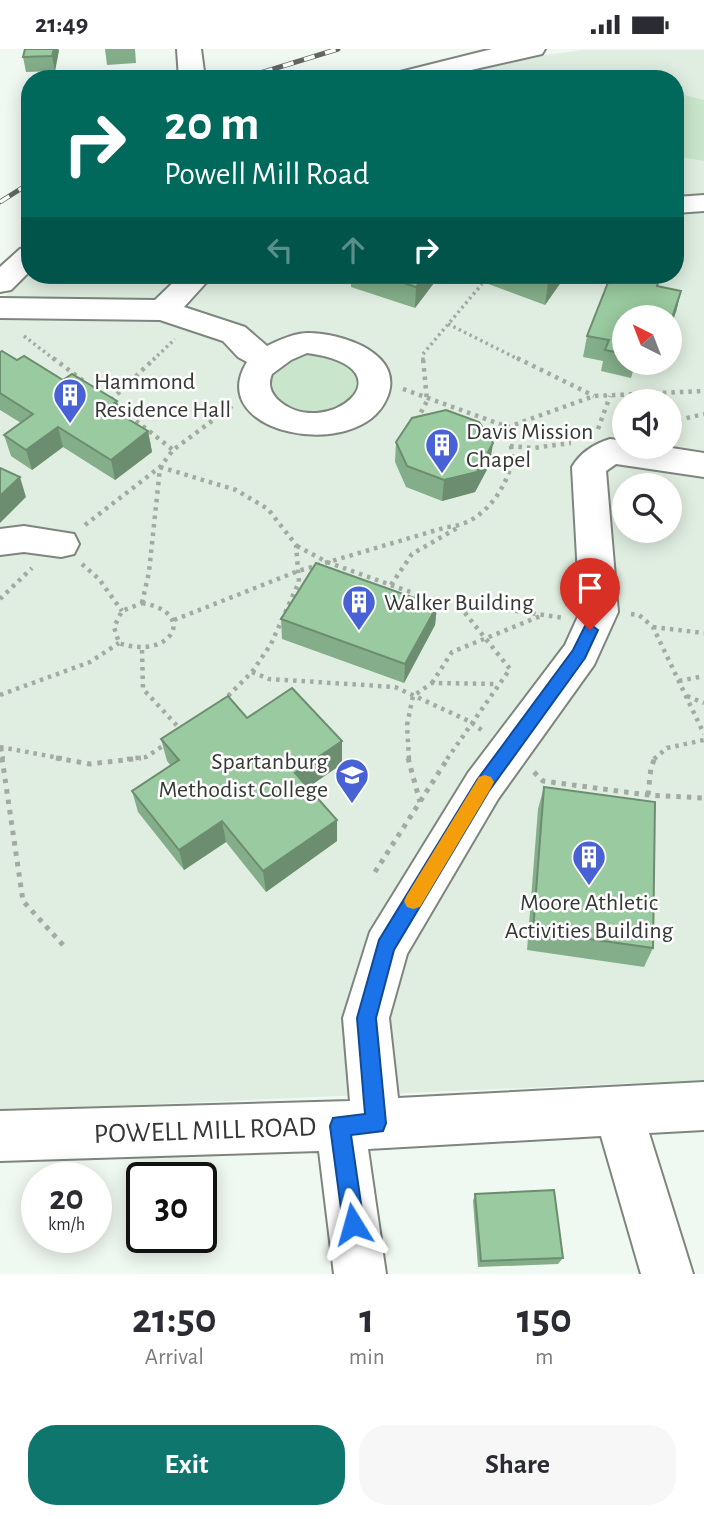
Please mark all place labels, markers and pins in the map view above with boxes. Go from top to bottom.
place label: Hammond Residence Hall [94,370,231,422]
building icon: Hammond Residence Hall [51,376,89,425]
place label: Davis Mission Chapel [466,420,593,472]
building icon: Davis Mission Chapel [423,426,461,475]
pin [560,558,620,630]
building icon: Walker Building [340,583,378,632]
place label: Walker Building [384,591,534,615]
place label: Spartanburg Methodist College [159,750,328,802]
school or university icon: Spartanburg Methodist College [333,756,371,805]
building icon: Moore Athletic Activities Building [570,838,608,887]
place label: Moore Athletic Activities Building [505,891,674,943]

